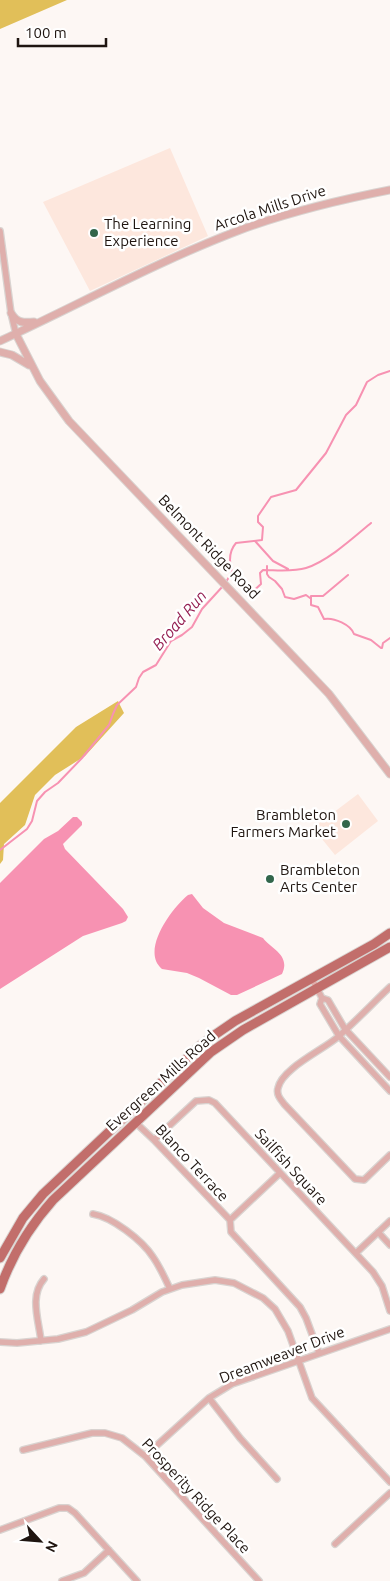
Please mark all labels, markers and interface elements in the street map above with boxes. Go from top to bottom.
scale bar [18,15,105,47]
text: 100 m [25,24,67,41]
street label: Arcola Mills Drive [212,181,328,234]
place label: The Learning Experience [104,215,191,249]
marker: The Learning Experience [88,227,100,239]
street label: Belmont Ridge Road [155,491,263,602]
water label: Broad Run [148,586,210,654]
place label: Brambleton Farmers Market [231,806,336,840]
marker: Brambleton Farmers Market [340,818,352,830]
place label: Brambleton Arts Center [280,861,360,895]
marker: Brambleton Arts Center [264,873,276,885]
street label: Evergreen Mills Road [102,1027,219,1134]
street label: Blanco Terrace [152,1121,232,1205]
street label: Sailfish Square [252,1125,331,1208]
street label: Dreamweaver Drive [217,1323,347,1386]
street label: Prosperity Ridge Place [139,1435,254,1557]
north arrow [15,1516,65,1566]
text: N [42,1538,61,1555]

